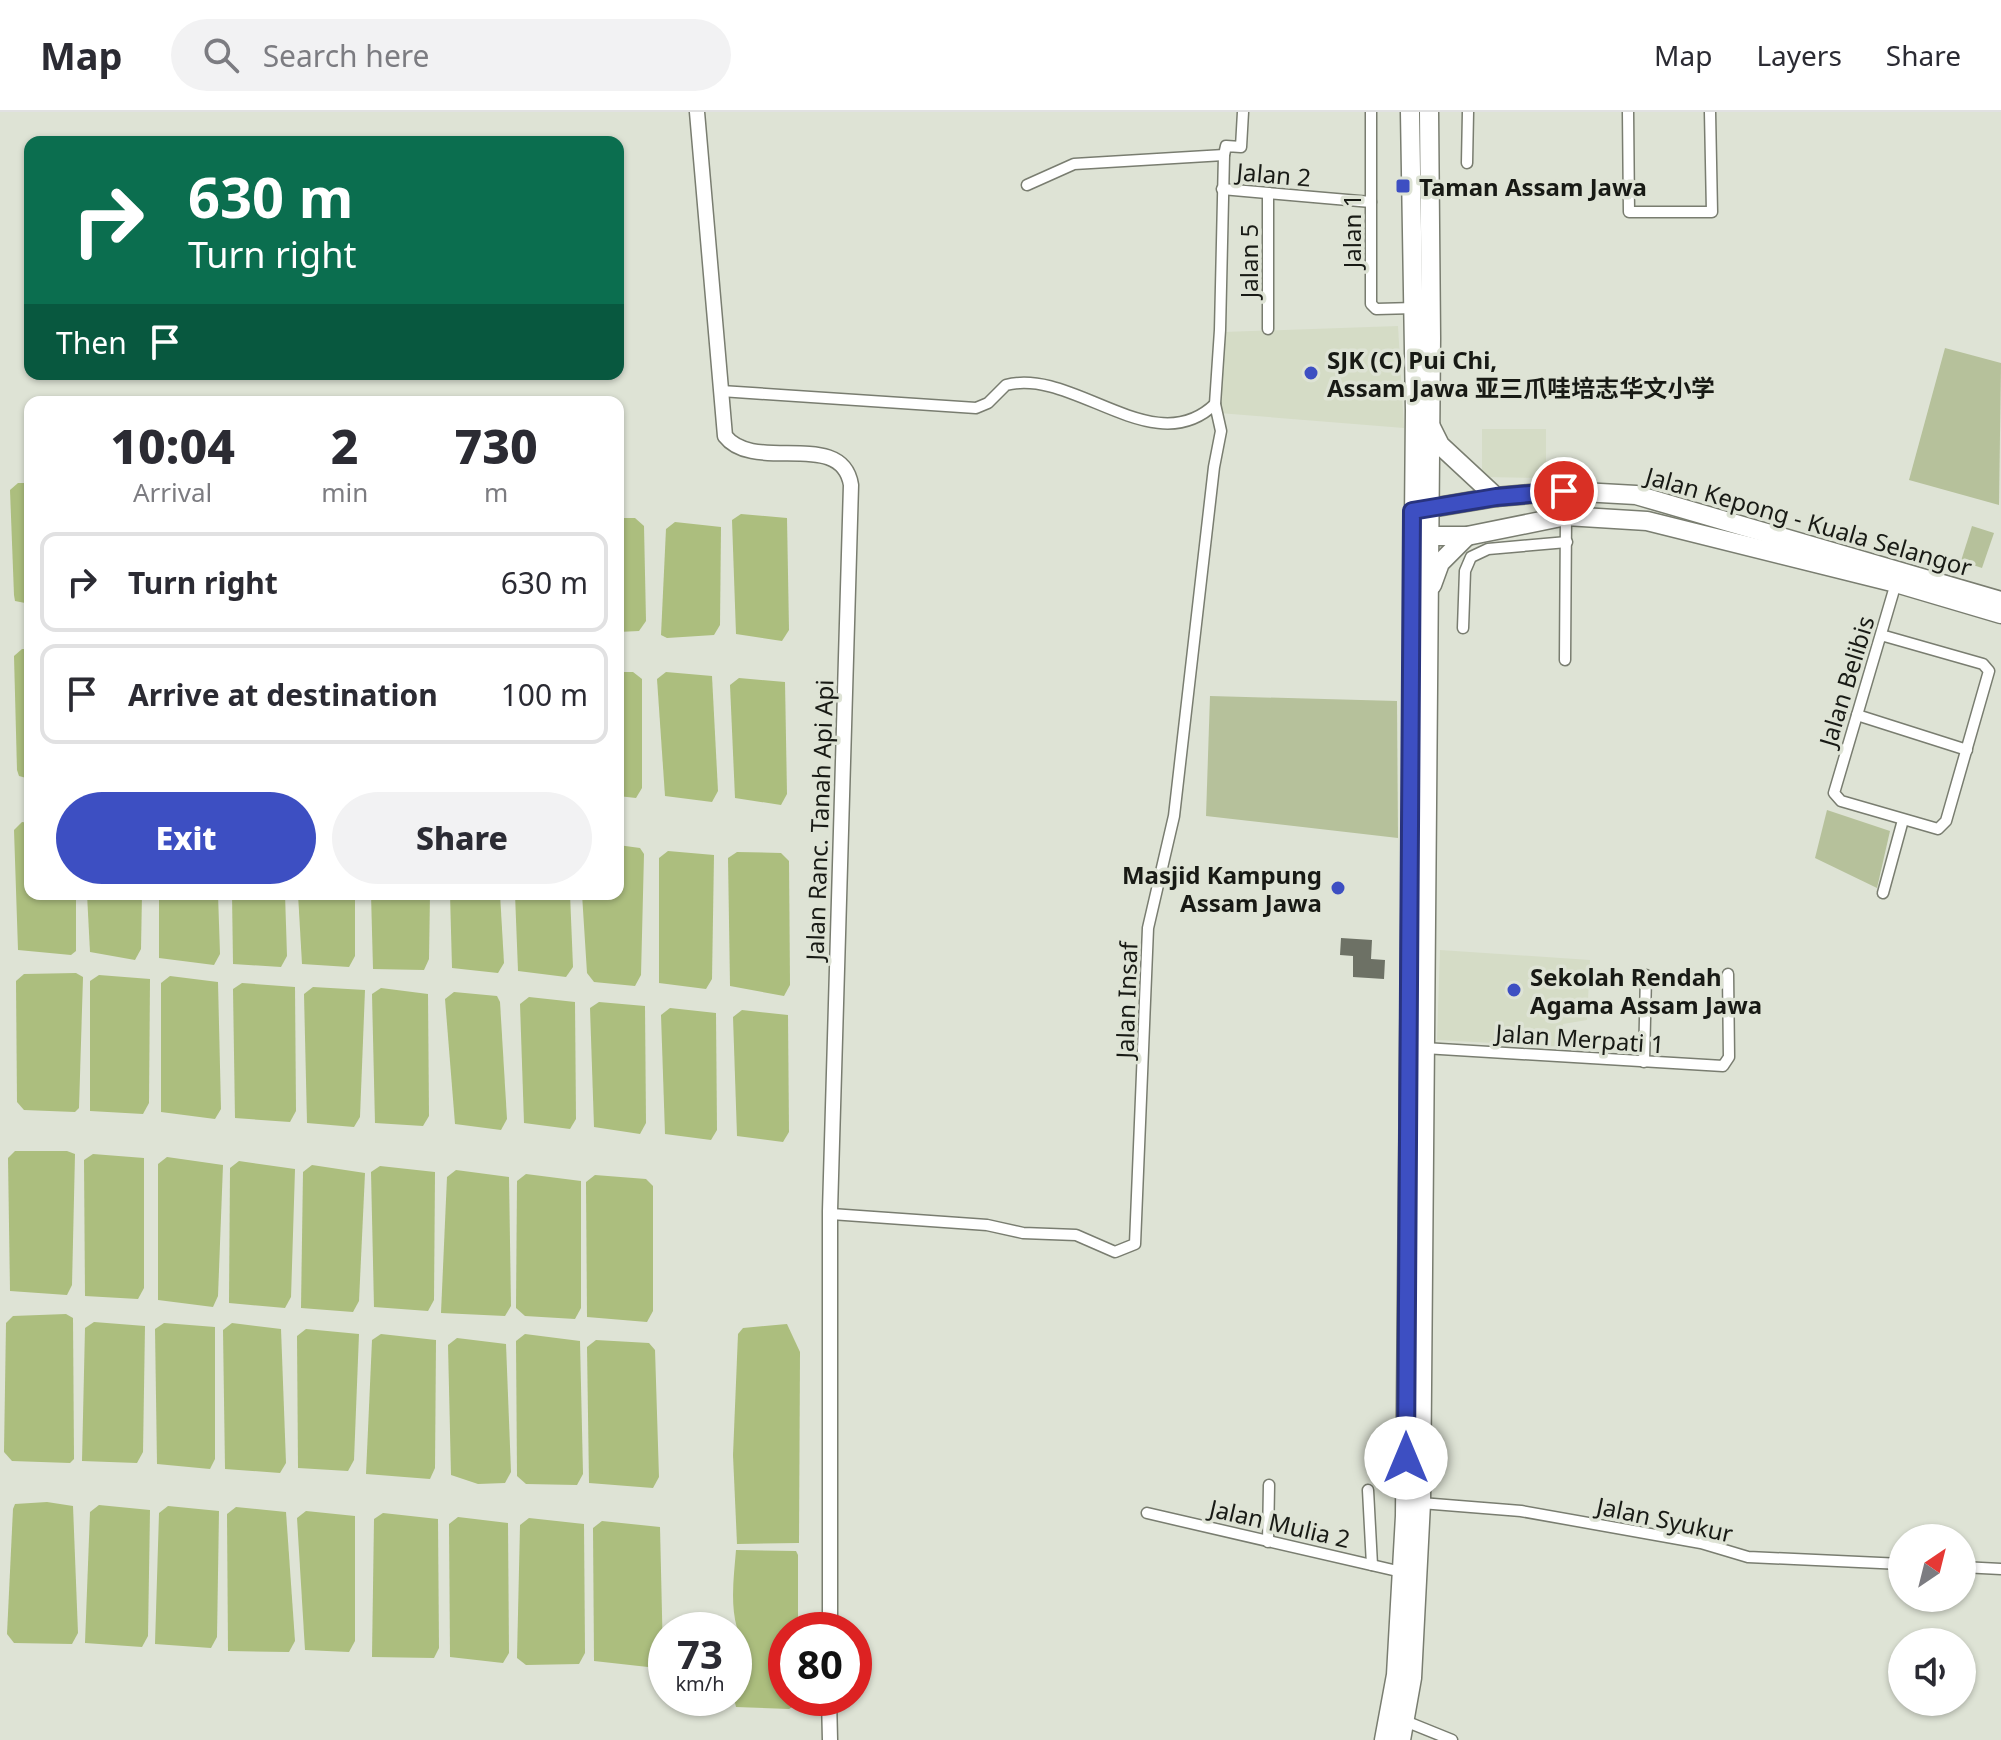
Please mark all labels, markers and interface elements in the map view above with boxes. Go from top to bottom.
search box [171,19,731,91]
text: Map [40,29,123,81]
icon: search [199,33,243,77]
text: Search here [263,35,430,76]
text: Map [1654,36,1712,74]
text: Layers [1756,36,1842,74]
text: Share [1886,36,1961,74]
street label: Jalan 2 [1233,154,1313,194]
text: 630 m [188,158,353,234]
icon: right [56,168,160,272]
place label: Taman Assam Jawa [1419,170,1647,203]
marker: Taman Assam Jawa [1394,177,1412,195]
street label: Jalan 1 [1335,194,1368,270]
street label: Jalan 5 [1232,224,1265,300]
text: Turn right [188,230,356,279]
icon: arrive [143,320,187,364]
text: Then [56,322,127,363]
place label: SJK (C) Pui Chi, Assam Jawa 亚三爪哇培志华文小学 [1327,343,1715,404]
marker: SJK (C) Pui Chi, Assam Jawa 亚三爪哇培志华文小学 [1302,364,1320,382]
text: 10:04 [110,413,235,478]
text: 2 [331,413,359,478]
text: 730 [455,413,538,478]
pin [1530,457,1598,525]
street label: Jalan Kepong - Kuala Selangor [1640,458,1976,583]
icon: arrive [1542,469,1586,513]
text: Arrival [133,474,212,510]
text: min [321,474,368,510]
text: m [484,474,508,510]
icon: right [60,560,104,604]
text: Turn right [128,562,278,603]
text: 630 m [501,562,588,603]
street label: Jalan Belibis [1810,612,1881,752]
icon: arrive [60,672,104,716]
text: Arrive at destination [128,674,438,715]
text: 100 m [501,674,588,715]
street label: Jalan Ranc. Tanah Api Api [798,679,840,963]
button: Exit [56,792,316,884]
button: Share [332,792,592,884]
place label: Masjid Kampung Assam Jawa [1122,858,1322,919]
marker: Masjid Kampung Assam Jawa [1329,879,1347,897]
street label: Jalan Insaf [1107,939,1145,1061]
place label: Sekolah Rendah Agama Assam Jawa [1530,960,1762,1021]
marker: Sekolah Rendah Agama Assam Jawa [1505,981,1523,999]
street label: Jalan Merpati 1 [1493,1016,1665,1060]
position arrow [1364,1416,1448,1500]
street label: Jalan Syukur [1592,1488,1736,1550]
street label: Jalan Mulia 2 [1205,1490,1353,1555]
north arrow [1888,1524,1976,1612]
map controls [1888,1524,1976,1716]
speed limit sign: 80 [768,1612,872,1716]
text: 73 [677,1626,723,1681]
button: sound [1888,1628,1976,1716]
text: km/h [675,1670,725,1697]

